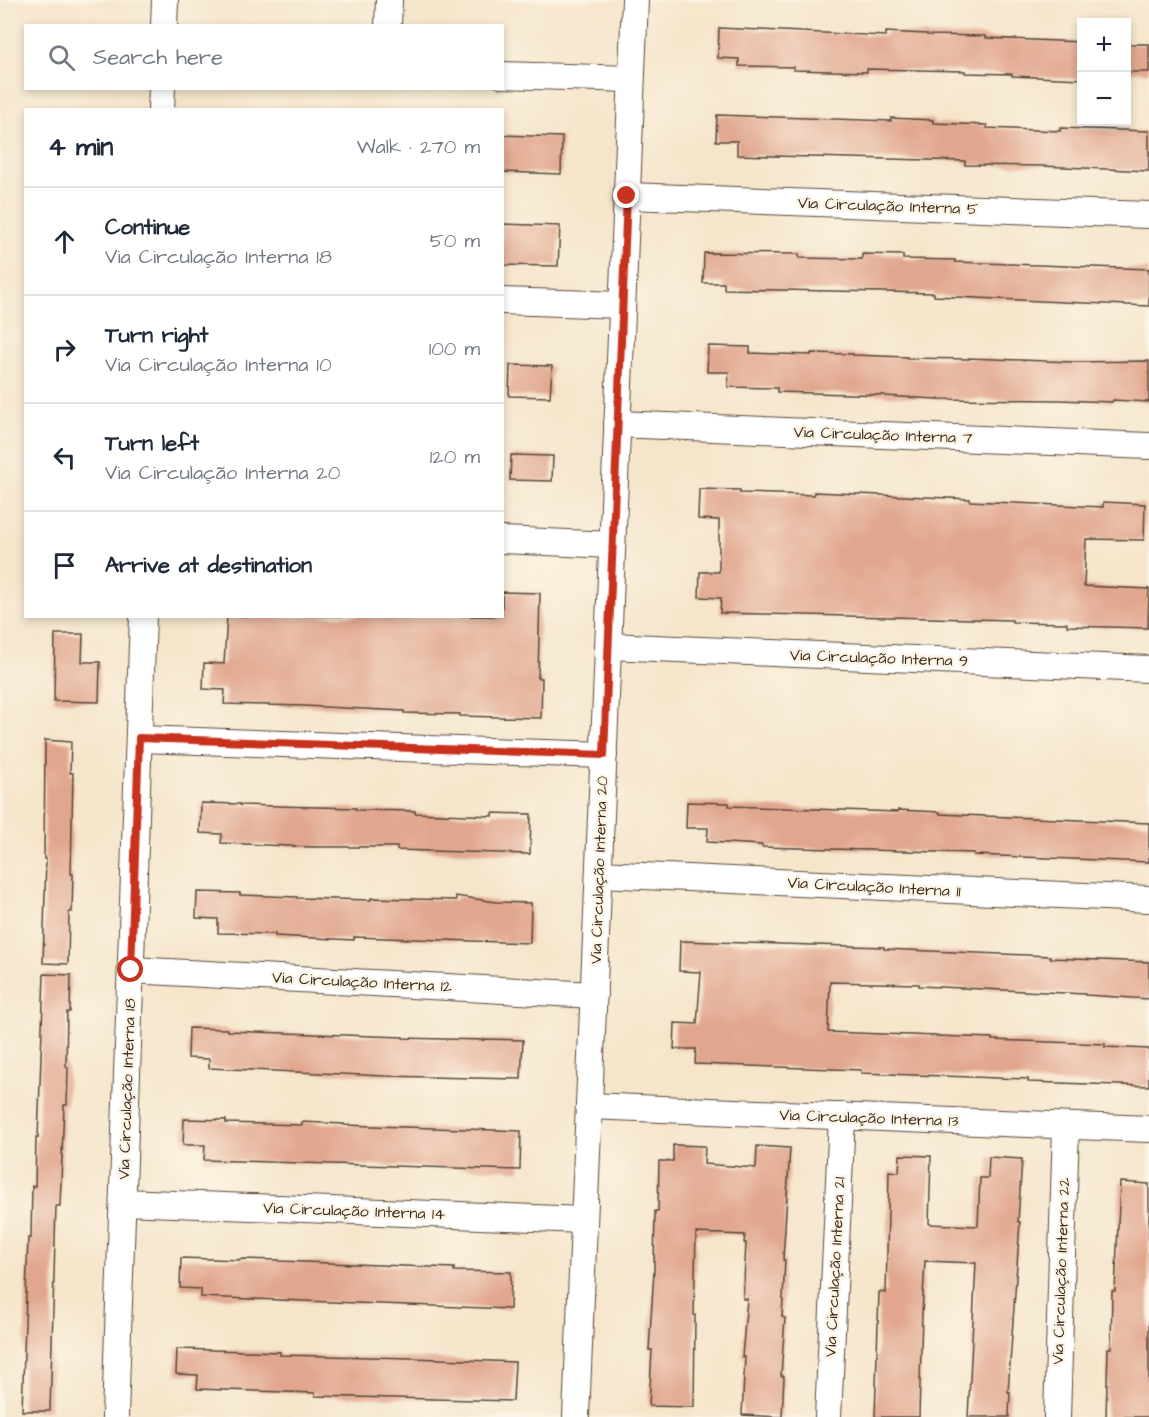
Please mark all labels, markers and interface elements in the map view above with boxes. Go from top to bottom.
map controls [1077,18,1131,126]
button: + [1077,18,1131,72]
search box [24,24,504,90]
icon: search [45,41,78,74]
text: Search here [93,42,223,73]
button: − [1077,72,1131,126]
text: 4 min [48,129,113,165]
text: Walk · 270 m [357,133,480,161]
route end [613,182,639,208]
street label: Via Circulação Interna 5 [797,192,979,220]
text: Continue [105,212,190,243]
icon: ahead [48,225,81,258]
text: 50 m [430,227,480,255]
text: Via Circulação Interna 18 [105,243,332,271]
text: Turn right [105,320,208,351]
icon: right [48,333,81,366]
text: 100 m [429,335,480,363]
text: Via Circulação Interna 10 [105,351,332,379]
street label: Via Circulação Interna 7 [793,421,973,449]
text: Turn left [105,428,199,459]
icon: left [48,441,81,474]
text: 120 m [430,443,480,471]
text: Via Circulação Interna 20 [105,459,340,487]
icon: arrive [48,549,81,582]
text: Arrive at destination [105,550,312,581]
street label: Via Circulação Interna 9 [790,644,968,672]
street label: Via Circulação Interna 20 [585,776,613,964]
street label: Via Circulação Interna 11 [787,871,961,903]
route start [117,956,143,982]
street label: Via Circulação Interna 12 [271,966,453,998]
street label: Via Circulação Interna 18 [113,998,141,1180]
street label: Via Circulação Interna 13 [779,1104,959,1132]
street label: Via Circulação Interna 21 [819,1176,851,1358]
street label: Via Circulação Interna 22 [1047,1177,1075,1365]
street label: Via Circulação Interna 14 [263,1197,445,1225]

